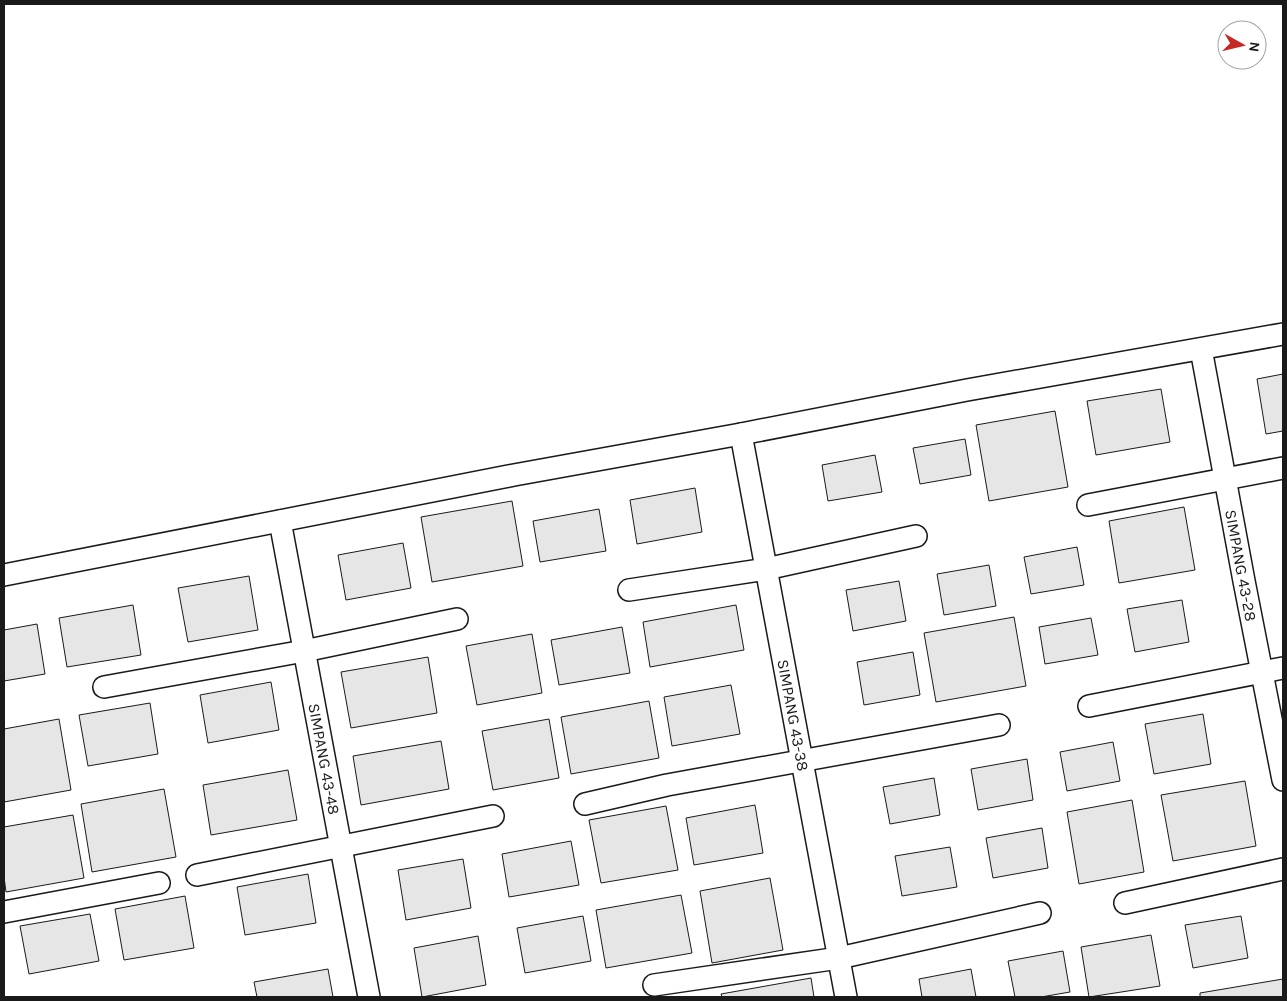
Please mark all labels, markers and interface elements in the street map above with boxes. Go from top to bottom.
north arrow [1217,20,1267,70]
text: N [1245,41,1263,53]
street label: SIMPANG 43-28 [1221,508,1261,623]
street label: SIMPANG 43-38 [774,658,813,773]
street label: SIMPANG 43-48 [305,702,344,816]

